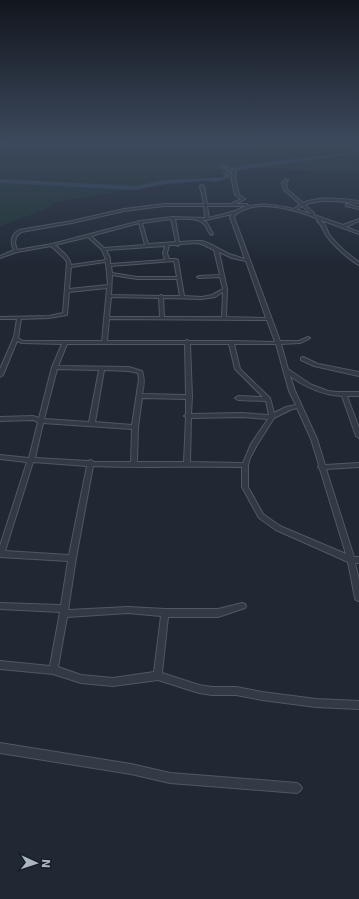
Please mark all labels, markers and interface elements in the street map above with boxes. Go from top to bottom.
north arrow [16,843,56,883]
text: N [39,859,52,868]

